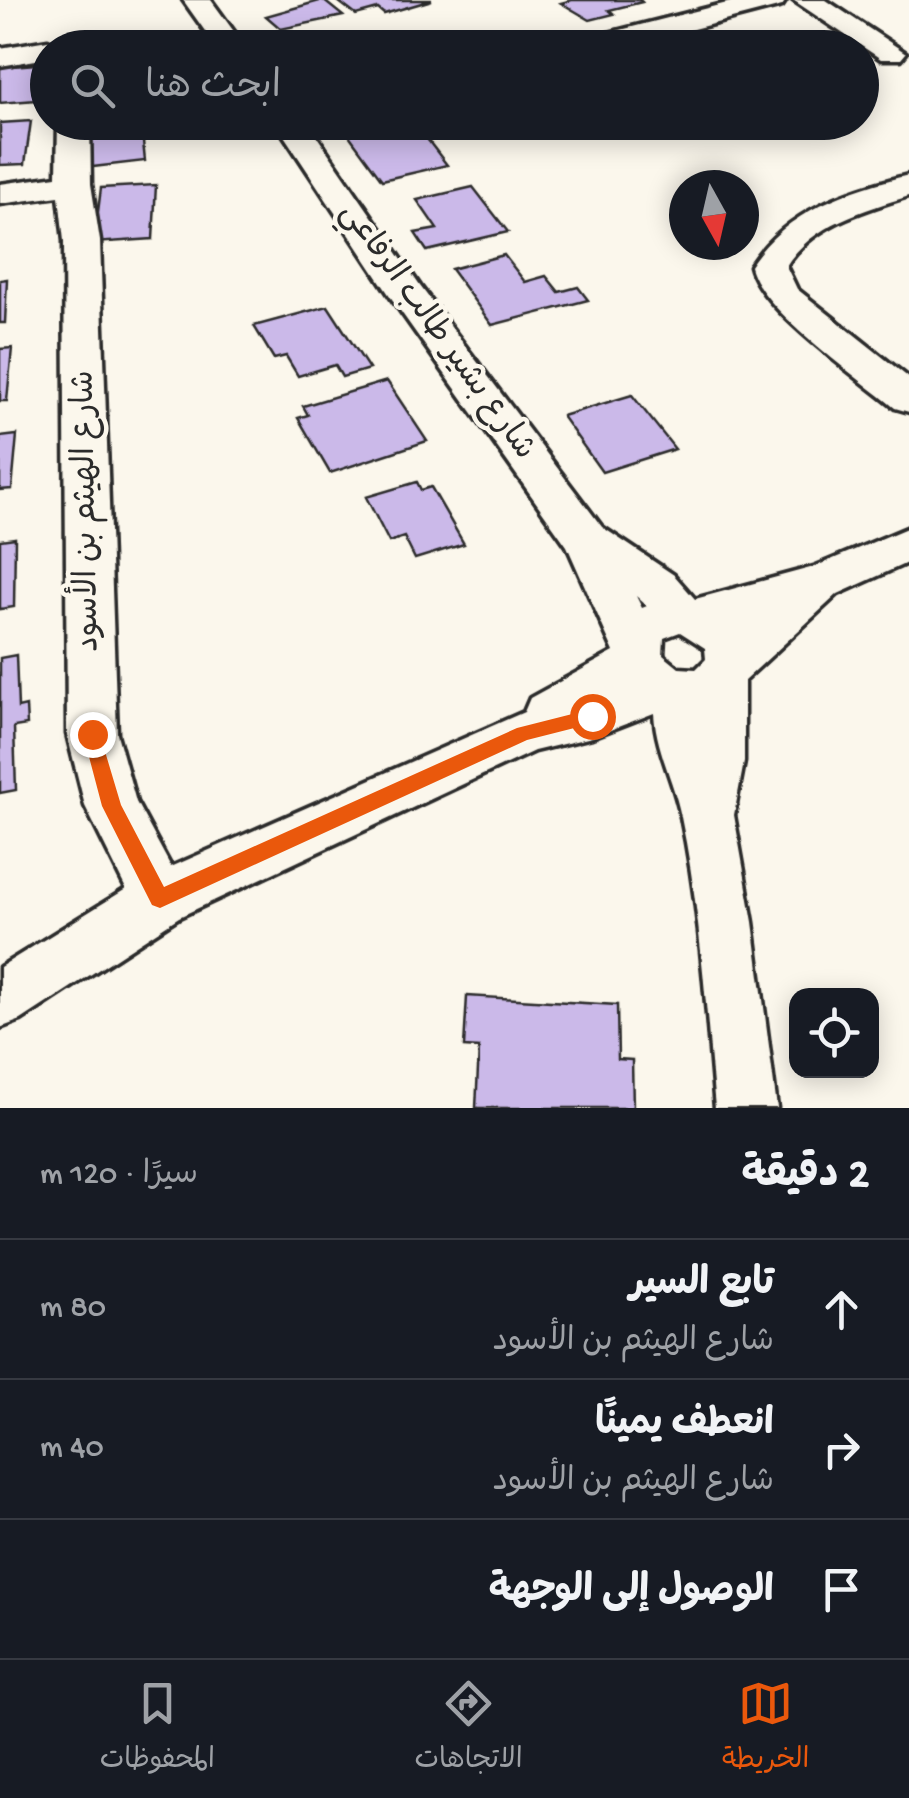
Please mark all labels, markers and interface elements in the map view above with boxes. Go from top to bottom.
search box [30,30,879,140]
icon: search [65,58,120,113]
text: ابحث هنا [145,67,281,111]
north arrow [669,170,759,260]
street label: شارع بشير طالب الرفاعي [327,196,542,470]
street label: شارع الهيثم بن الأسود [60,370,110,652]
route start [570,694,616,740]
route end [70,712,116,758]
map controls [789,988,879,1078]
button: locate [789,988,879,1078]
text: 2 دقيقة [742,1153,869,1202]
text: سيرًا · 120 m [40,1157,198,1195]
text: تابع السير [630,1264,774,1308]
icon: ahead [814,1282,869,1337]
text: 80 m [40,1290,106,1328]
text: شارع الهيثم بن الأسود [492,1324,774,1362]
text: انعطف يمينًا [595,1404,774,1448]
icon: right [814,1422,869,1477]
text: 40 m [40,1430,104,1468]
text: شارع الهيثم بن الأسود [492,1464,774,1502]
icon: arrive [814,1562,869,1617]
text: الوصول إلى الوجهة [489,1571,774,1615]
tab: المحفوظات [100,1676,215,1782]
tab: الاتجاهات [414,1676,523,1782]
tab: الخريطة [722,1676,809,1782]

